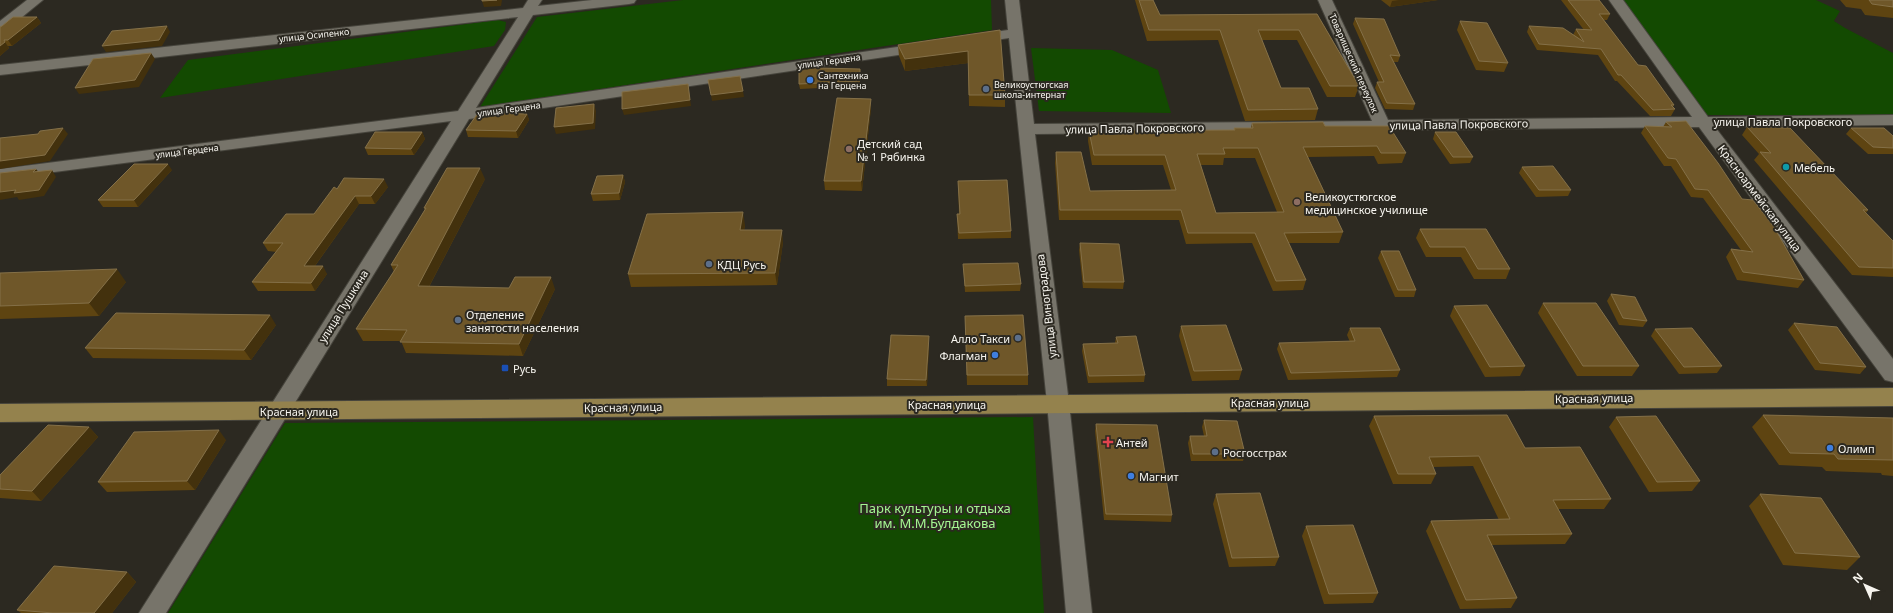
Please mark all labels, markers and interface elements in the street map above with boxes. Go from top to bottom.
street label: Товарищеский переулок [1326,11,1382,115]
street label: улица Осипенко [278,25,350,45]
street label: улица Герцена [797,50,861,72]
place label: Сантехника на Герцена [818,69,868,92]
marker: Сантехника на Герцена [805,75,815,85]
place label: Великоустюгская школа-интернат [994,78,1069,101]
marker: Великоустюгская школа-интернат [981,84,991,94]
street label: улица Герцена [477,98,541,120]
street label: улица Павла Покровского [1714,114,1852,129]
street label: улица Павла Покровского [1390,115,1528,133]
street label: улица Павла Покровского [1066,119,1204,137]
place label: Детский сад № 1 Рябинка [857,136,925,164]
street label: улица Герцена [155,141,219,161]
street label: Красноармейская улица [1715,142,1805,254]
marker: Детский сад № 1 Рябинка [844,144,854,154]
place label: Мебель [1794,160,1835,175]
marker: Мебель [1781,162,1791,172]
place label: Великоустюгское медицинское училище [1305,189,1428,217]
marker: Великоустюгское медицинское училище [1292,197,1302,207]
street label: улица Виноградова [1032,253,1060,359]
place label: КДЦ Русь [717,257,766,272]
marker: КДЦ Русь [704,259,714,269]
street label: улица Пушкина [315,267,371,345]
place label: Отделение занятости населения [466,307,579,335]
marker: Отделение занятости населения [453,315,463,325]
place label: Алло Такси [951,331,1010,346]
marker: Алло Такси [1013,333,1023,343]
place label: Флагман [939,348,987,363]
marker: Флагман [990,350,1000,360]
place label: Русь [513,361,536,376]
marker: Русь [500,363,510,373]
street label: Красная улица [1555,390,1633,406]
street label: Красная улица [1231,395,1309,410]
street label: Красная улица [908,397,986,412]
street label: Красная улица [584,399,662,415]
street label: Красная улица [260,404,338,419]
place label: Антей [1116,435,1148,450]
marker: Антей [1103,437,1113,447]
place label: Олимп [1838,441,1875,456]
marker: Олимп [1825,443,1835,453]
place label: Росгосстрах [1223,445,1287,460]
marker: Росгосстрах [1210,447,1220,457]
place label: Магнит [1139,469,1179,484]
marker: Магнит [1126,471,1136,481]
park label: Парк культуры и отдыха им. М.М.Булдакова [859,499,1011,532]
north arrow [1845,565,1885,605]
text: N [1849,569,1866,586]

